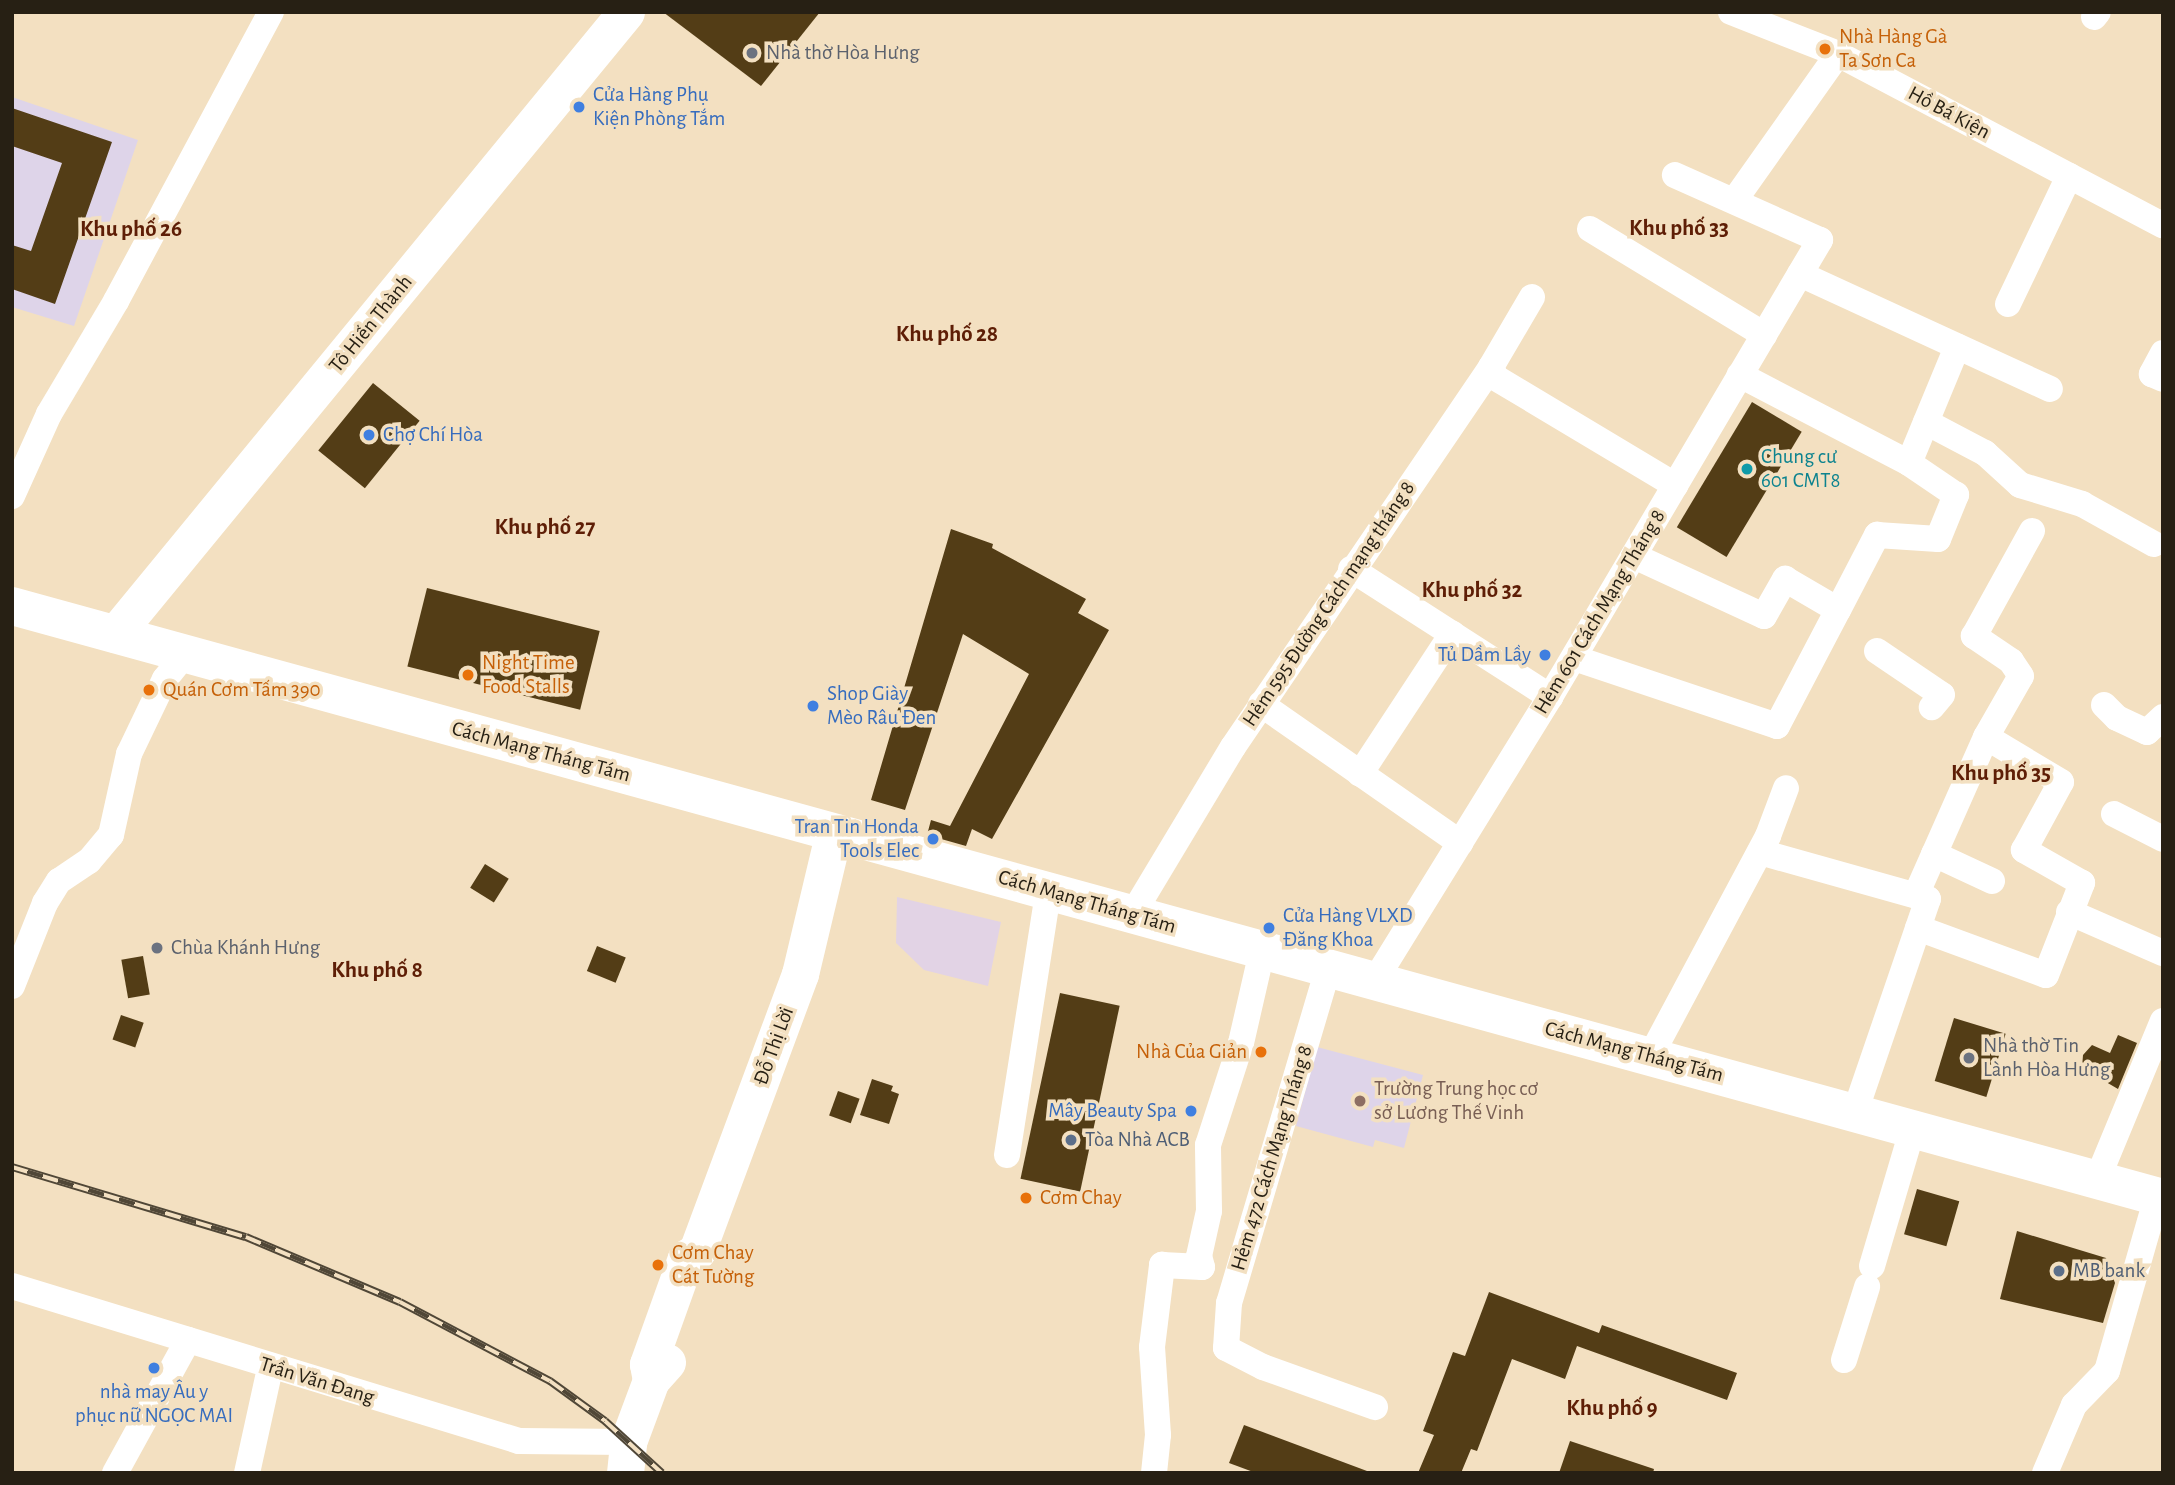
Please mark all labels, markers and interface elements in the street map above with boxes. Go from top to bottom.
place label: Nhà Hàng Gà Ta Sơn Ca [1839,24,1947,74]
place label: Nhà thờ Hòa Hưng [766,40,919,66]
marker: Nhà Hàng Gà Ta Sơn Ca [1817,41,1833,57]
marker: Nhà thờ Hòa Hưng [744,45,760,61]
street label: Hồ Bá Kiện [1904,81,1994,145]
place label: Cửa Hàng Phụ Kiện Phòng Tắm [593,82,725,132]
marker: Cửa Hàng Phụ Kiện Phòng Tắm [571,99,587,115]
district label: Khu phố 33 [1629,215,1729,243]
district label: Khu phố 26 [80,216,182,244]
street label: Tô Hiến Thành [324,270,418,378]
district label: Khu phố 28 [896,321,998,349]
place label: Chợ Chí Hòa [383,422,483,448]
marker: Chợ Chí Hòa [361,427,377,443]
place label: Chung cư 601 CMT8 [1761,444,1840,494]
marker: Chung cư 601 CMT8 [1739,461,1755,477]
street label: Hẻm 595 Đường Cách mạng tháng 8 [1237,477,1421,731]
street label: Hẻm 601 Cách Mạng Tháng 8 [1529,505,1671,719]
district label: Khu phố 27 [495,514,595,542]
district label: Khu phố 32 [1422,577,1522,605]
place label: Tủ Dầm Lầy [1438,642,1531,668]
marker: Tủ Dầm Lầy [1537,647,1553,663]
place label: Night Time Food Stalls [482,650,575,700]
marker: Night Time Food Stalls [460,667,476,683]
place label: Quán Cơm Tấm 390 [163,677,321,703]
place label: Shop Giày Mèo Râu Đen [827,681,936,731]
marker: Quán Cơm Tấm 390 [141,682,157,698]
marker: Shop Giày Mèo Râu Đen [805,698,821,714]
street label: Cách Mạng Tháng Tám [449,716,633,788]
district label: Khu phố 35 [1951,760,2051,788]
place label: Tran Tin Honda Tools Elec [795,814,919,864]
marker: Tran Tin Honda Tools Elec [925,831,941,847]
street label: Cách Mạng Tháng Tám [995,865,1179,939]
place label: Cửa Hàng VLXD Đăng Khoa [1283,903,1413,953]
marker: Cửa Hàng VLXD Đăng Khoa [1261,920,1277,936]
place label: Chùa Khánh Hưng [171,935,320,961]
marker: Chùa Khánh Hưng [149,940,165,956]
district label: Khu phố 8 [331,957,423,985]
street label: Đỗ Thị Lời [748,1004,800,1088]
street label: Cách Mạng Tháng Tám [1542,1016,1726,1088]
place label: Nhà thờ Tin Lành Hòa Hưng [1983,1033,2110,1083]
place label: Nhà Của Giản [1136,1039,1247,1065]
street label: Hẻm 472 Cách Mạng Tháng 8 [1226,1042,1318,1274]
marker: Nhà Của Giản [1253,1044,1269,1060]
marker: Nhà thờ Tin Lành Hòa Hưng [1961,1050,1977,1066]
place label: Trường Trung học cơ sở Lương Thế Vinh [1374,1076,1538,1126]
marker: Trường Trung học cơ sở Lương Thế Vinh [1352,1093,1368,1109]
place label: Mây Beauty Spa [1048,1098,1177,1124]
marker: Mây Beauty Spa [1183,1103,1199,1119]
place label: Tòa Nhà ACB [1085,1127,1190,1153]
marker: Tòa Nhà ACB [1063,1132,1079,1148]
place label: Cơm Chay [1040,1185,1122,1211]
marker: Cơm Chay [1018,1190,1034,1206]
place label: Cơm Chay Cát Tường [672,1240,754,1290]
marker: Cơm Chay Cát Tường [650,1257,666,1273]
place label: MB bank [2073,1258,2145,1284]
marker: MB bank [2051,1263,2067,1279]
street label: Trần Văn Ðang [257,1352,377,1410]
marker: nhà may Âu y phục nữ NGỌC MAI [146,1360,162,1376]
place label: nhà may Âu y phục nữ NGỌC MAI [75,1379,233,1429]
district label: Khu phố 9 [1566,1395,1658,1423]

